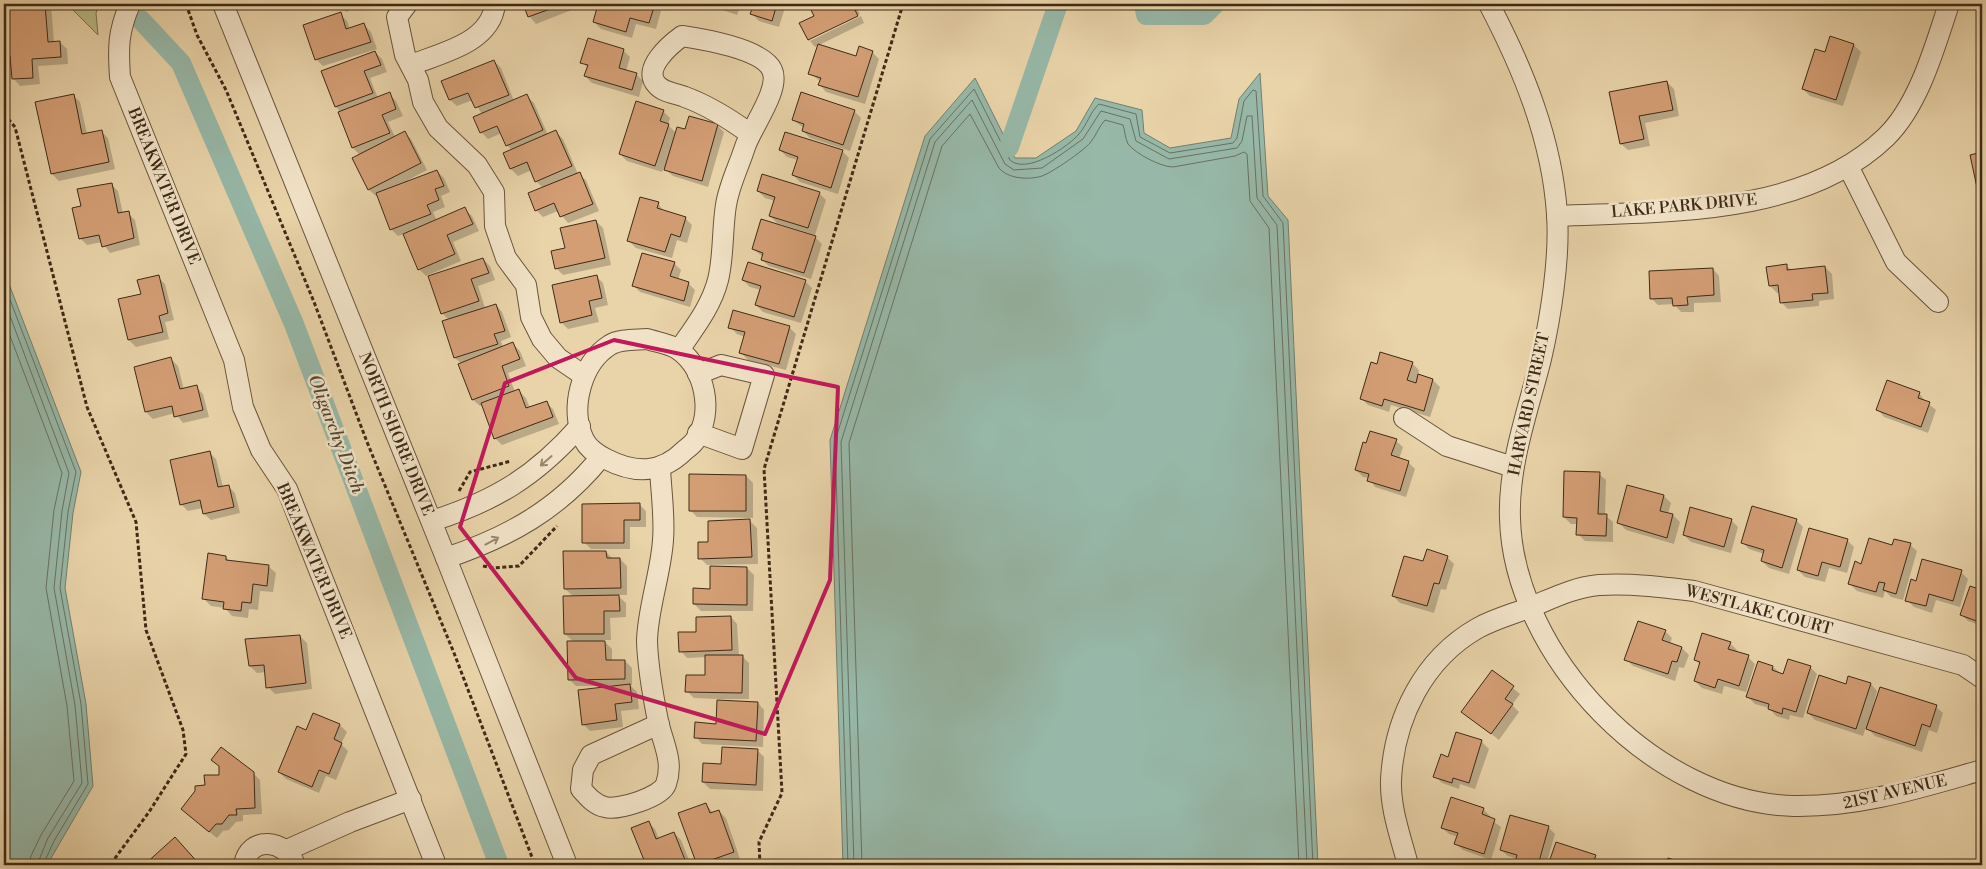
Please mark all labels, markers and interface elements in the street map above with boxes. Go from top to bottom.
street label: BREAKWATER DRIVE [123,104,205,267]
street label: LAKE PARK DRIVE [1610,190,1758,222]
street label: HARVARD STREET [1504,331,1554,477]
street label: NORTH SHORE DRIVE [354,349,438,519]
water label: Oligarchy Ditch [303,371,370,498]
one-way arrow [540,455,553,467]
street label: BREAKWATER DRIVE [272,479,356,642]
one-way arrow [484,536,499,545]
street label: WESTLAKE COURT [1682,580,1835,639]
street label: 21ST AVENUE [1841,770,1949,814]

